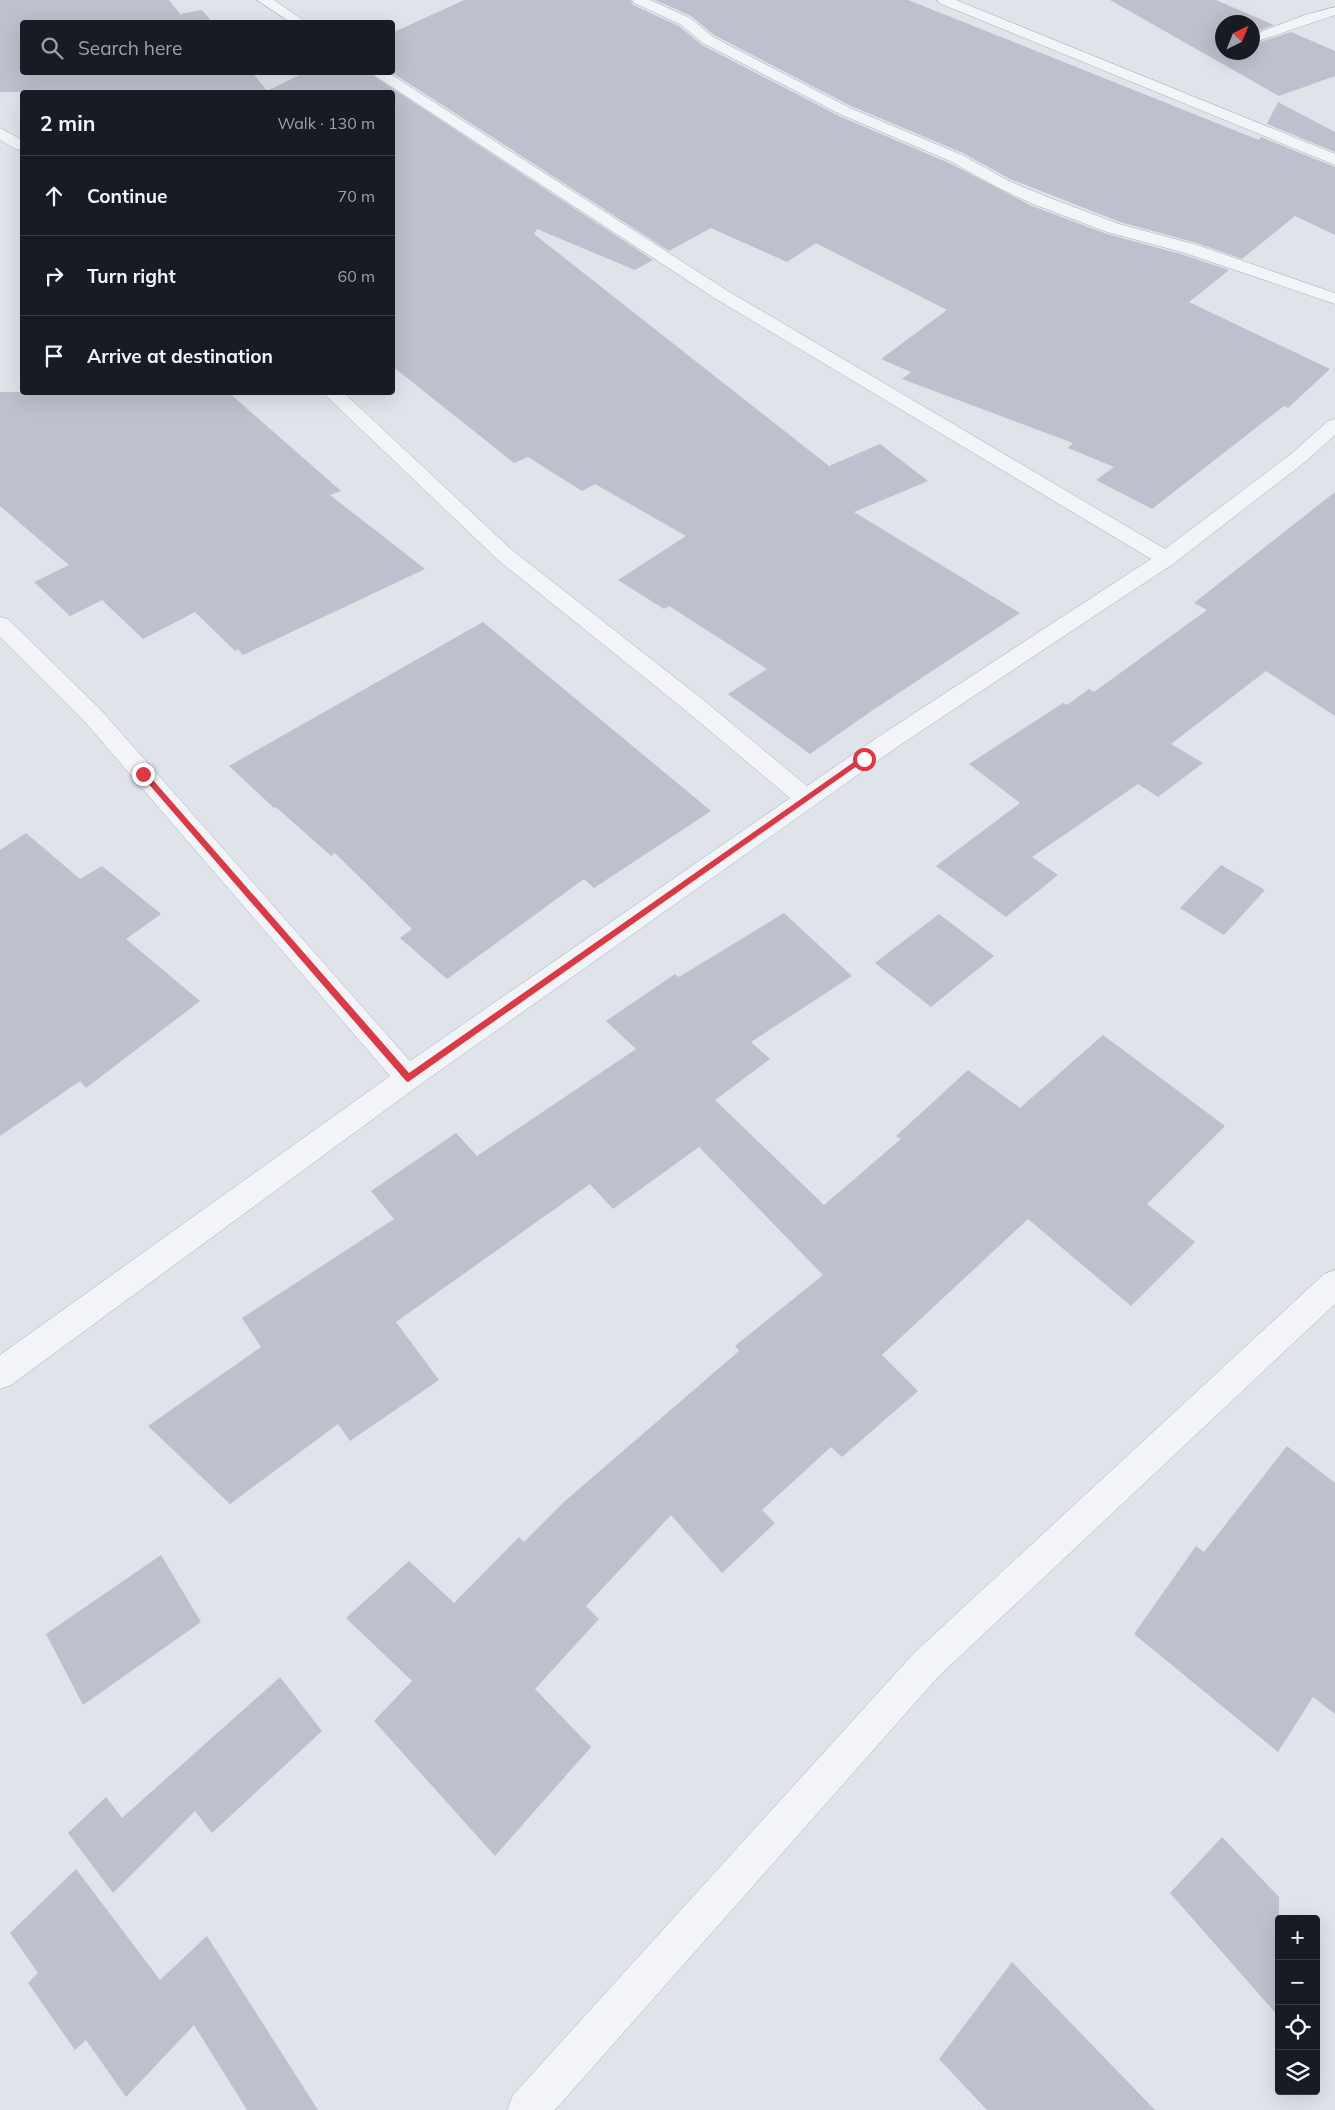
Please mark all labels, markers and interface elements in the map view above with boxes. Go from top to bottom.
north arrow [1215,15,1260,60]
search box [20,20,395,75]
icon: search [38,34,66,62]
text: Search here [78,36,182,60]
text: 2 min [40,110,95,136]
text: Walk · 130 m [277,113,375,133]
icon: ahead [40,182,68,210]
text: Continue [87,184,167,208]
text: 70 m [338,186,375,206]
icon: right [40,262,68,290]
text: Turn right [87,264,176,288]
text: 60 m [338,266,375,286]
icon: arrive [40,342,68,370]
text: Arrive at destination [87,344,273,368]
route start [853,748,876,771]
route end [132,763,155,786]
map controls [1275,1915,1320,2095]
button: + [1275,1915,1320,1960]
button: − [1275,1960,1320,2005]
button: locate [1275,2005,1320,2050]
button: layers [1275,2050,1320,2095]

